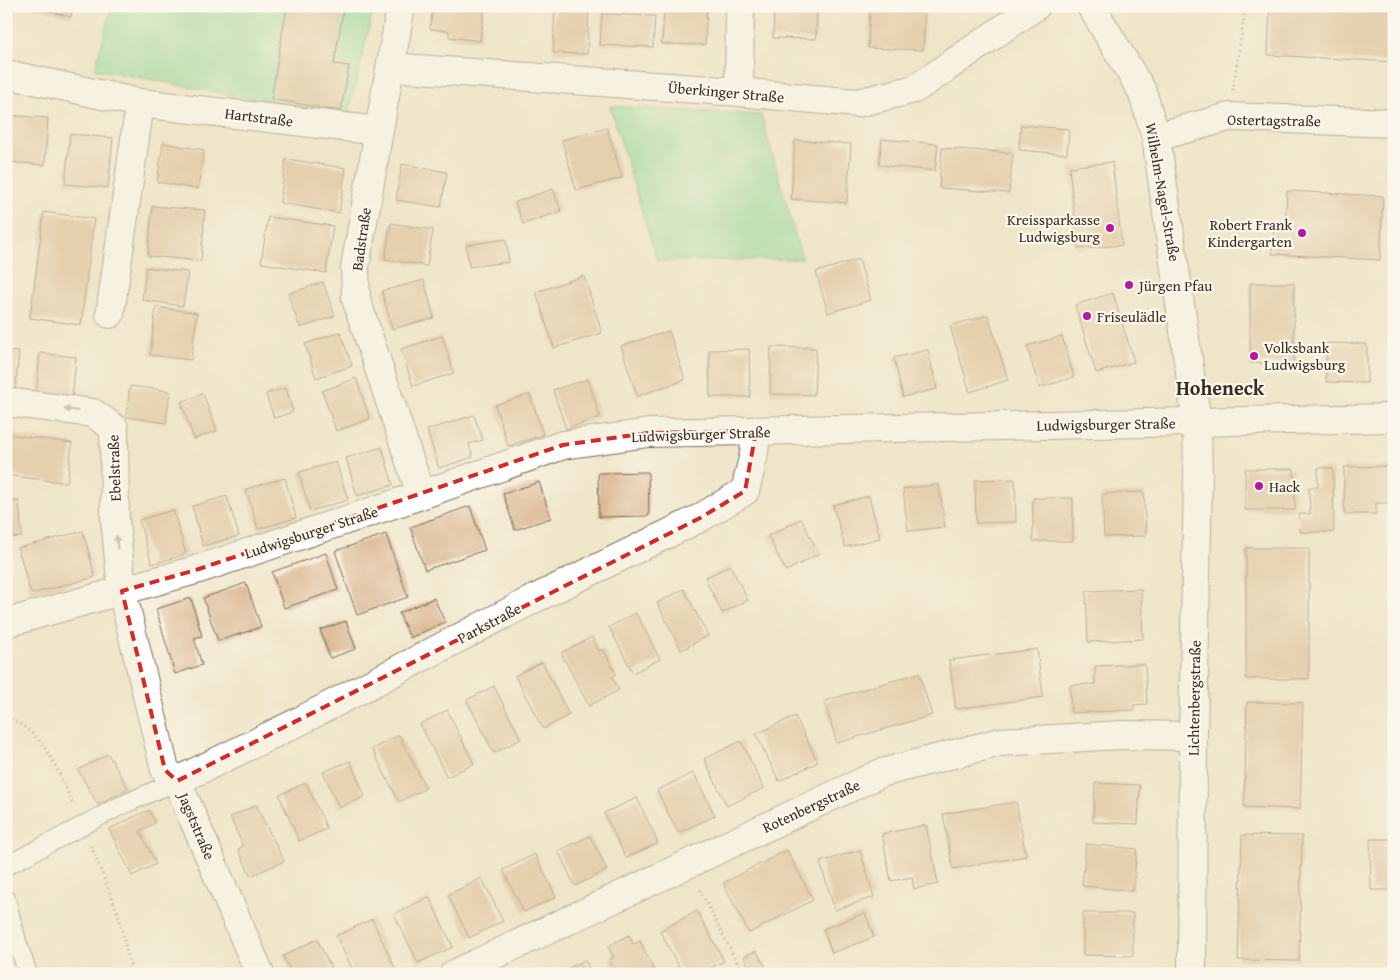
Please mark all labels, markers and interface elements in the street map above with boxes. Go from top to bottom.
street label: Überkinger Straße [667,76,785,108]
street label: Hartstraße [224,102,294,132]
street label: Ostertagstraße [1227,109,1321,131]
street label: Wilhelm-Nagel-Straße [1140,121,1186,263]
street label: Badstraße [346,206,376,272]
place label: Kreissparkasse Ludwigsburg [1007,209,1101,247]
place label: Robert Frank Kindergarten [1208,214,1293,252]
marker: Kreissparkasse Ludwigsburg [1104,222,1116,234]
marker: Robert Frank Kindergarten [1296,227,1308,239]
place label: Jürgen Pfau [1137,275,1213,296]
marker: Jürgen Pfau [1123,279,1135,291]
place label: Friseulädle [1097,306,1166,327]
marker: Friseulädle [1081,310,1093,322]
place label: Volksbank Ludwigsburg [1264,337,1346,375]
marker: Volksbank Ludwigsburg [1248,350,1260,362]
district label: Hoheneck [1176,373,1265,402]
one-way arrow [63,406,79,414]
street label: Ludwigsburger Straße [1036,412,1176,436]
street label: Ludwigsburger Straße [631,421,771,447]
street label: Ebelstraße [102,434,126,502]
place label: Hack [1269,476,1300,497]
marker: Hack [1253,480,1265,492]
street label: Ludwigsburger Straße [241,500,381,564]
one-way arrow [113,534,121,550]
street label: Parkstraße [454,597,524,649]
street label: Lichtenbergstraße [1182,640,1206,756]
street label: Rotenbergstraße [759,774,863,838]
street label: Jagststraße [173,787,220,863]

